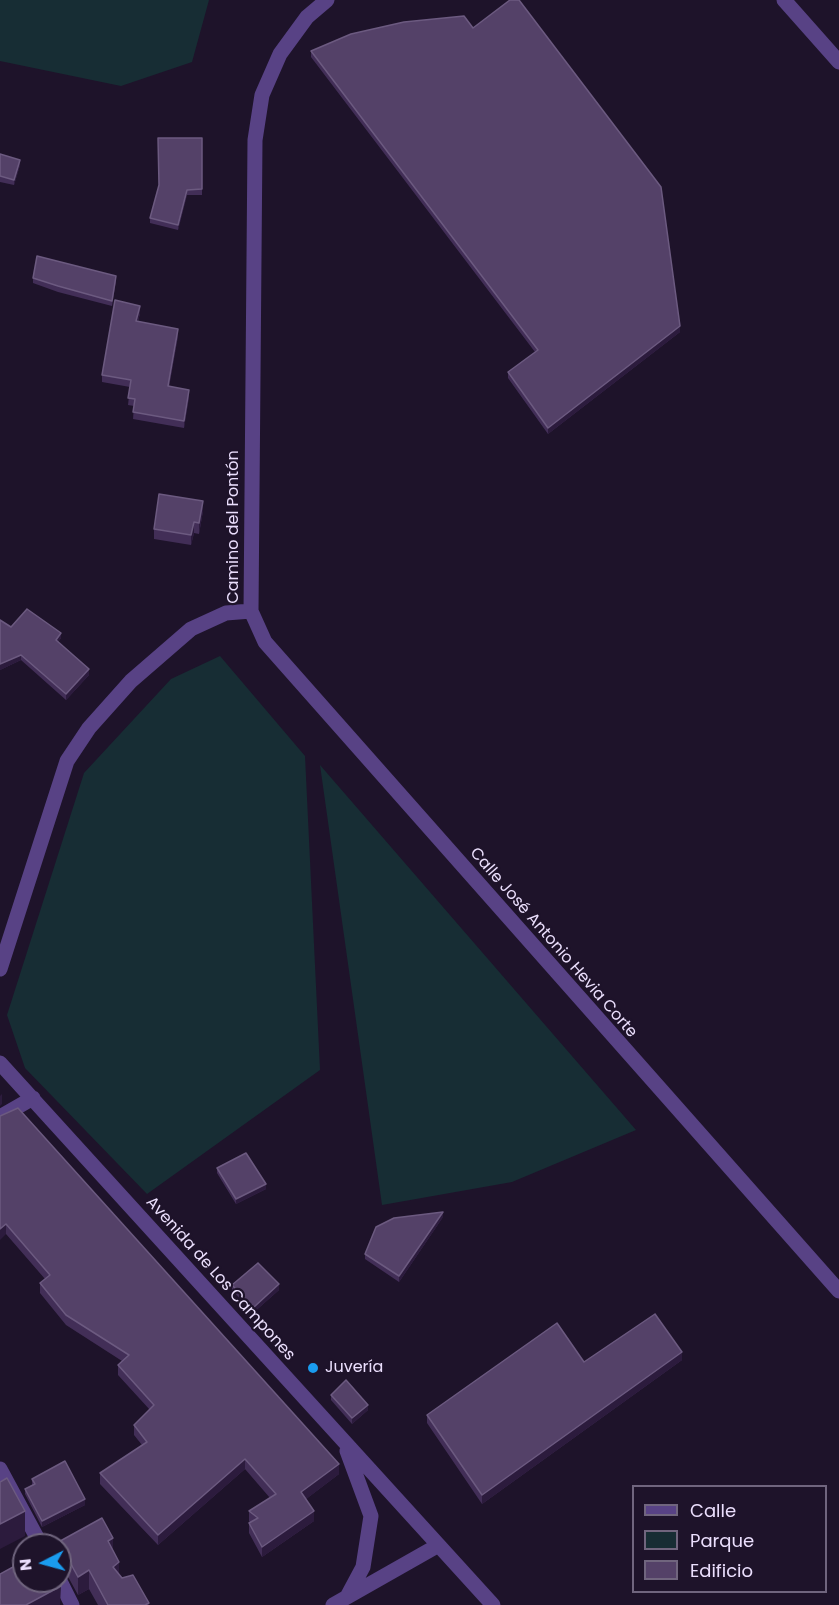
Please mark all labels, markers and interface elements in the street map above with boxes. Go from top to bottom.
street label: Camino del Pontón [224,450,244,604]
street label: Calle José Antonio Hevia Corte [465,844,641,1042]
street label: Avenida de Los Campones [141,1193,299,1365]
place label: Juvería [325,1358,383,1378]
marker: Juvería [306,1361,320,1375]
legend [632,1485,827,1593]
text: Calle [690,1498,736,1523]
text: Parque [690,1528,754,1553]
north arrow [12,1533,72,1593]
text: N [14,1558,38,1572]
text: Edificio [690,1558,753,1583]

